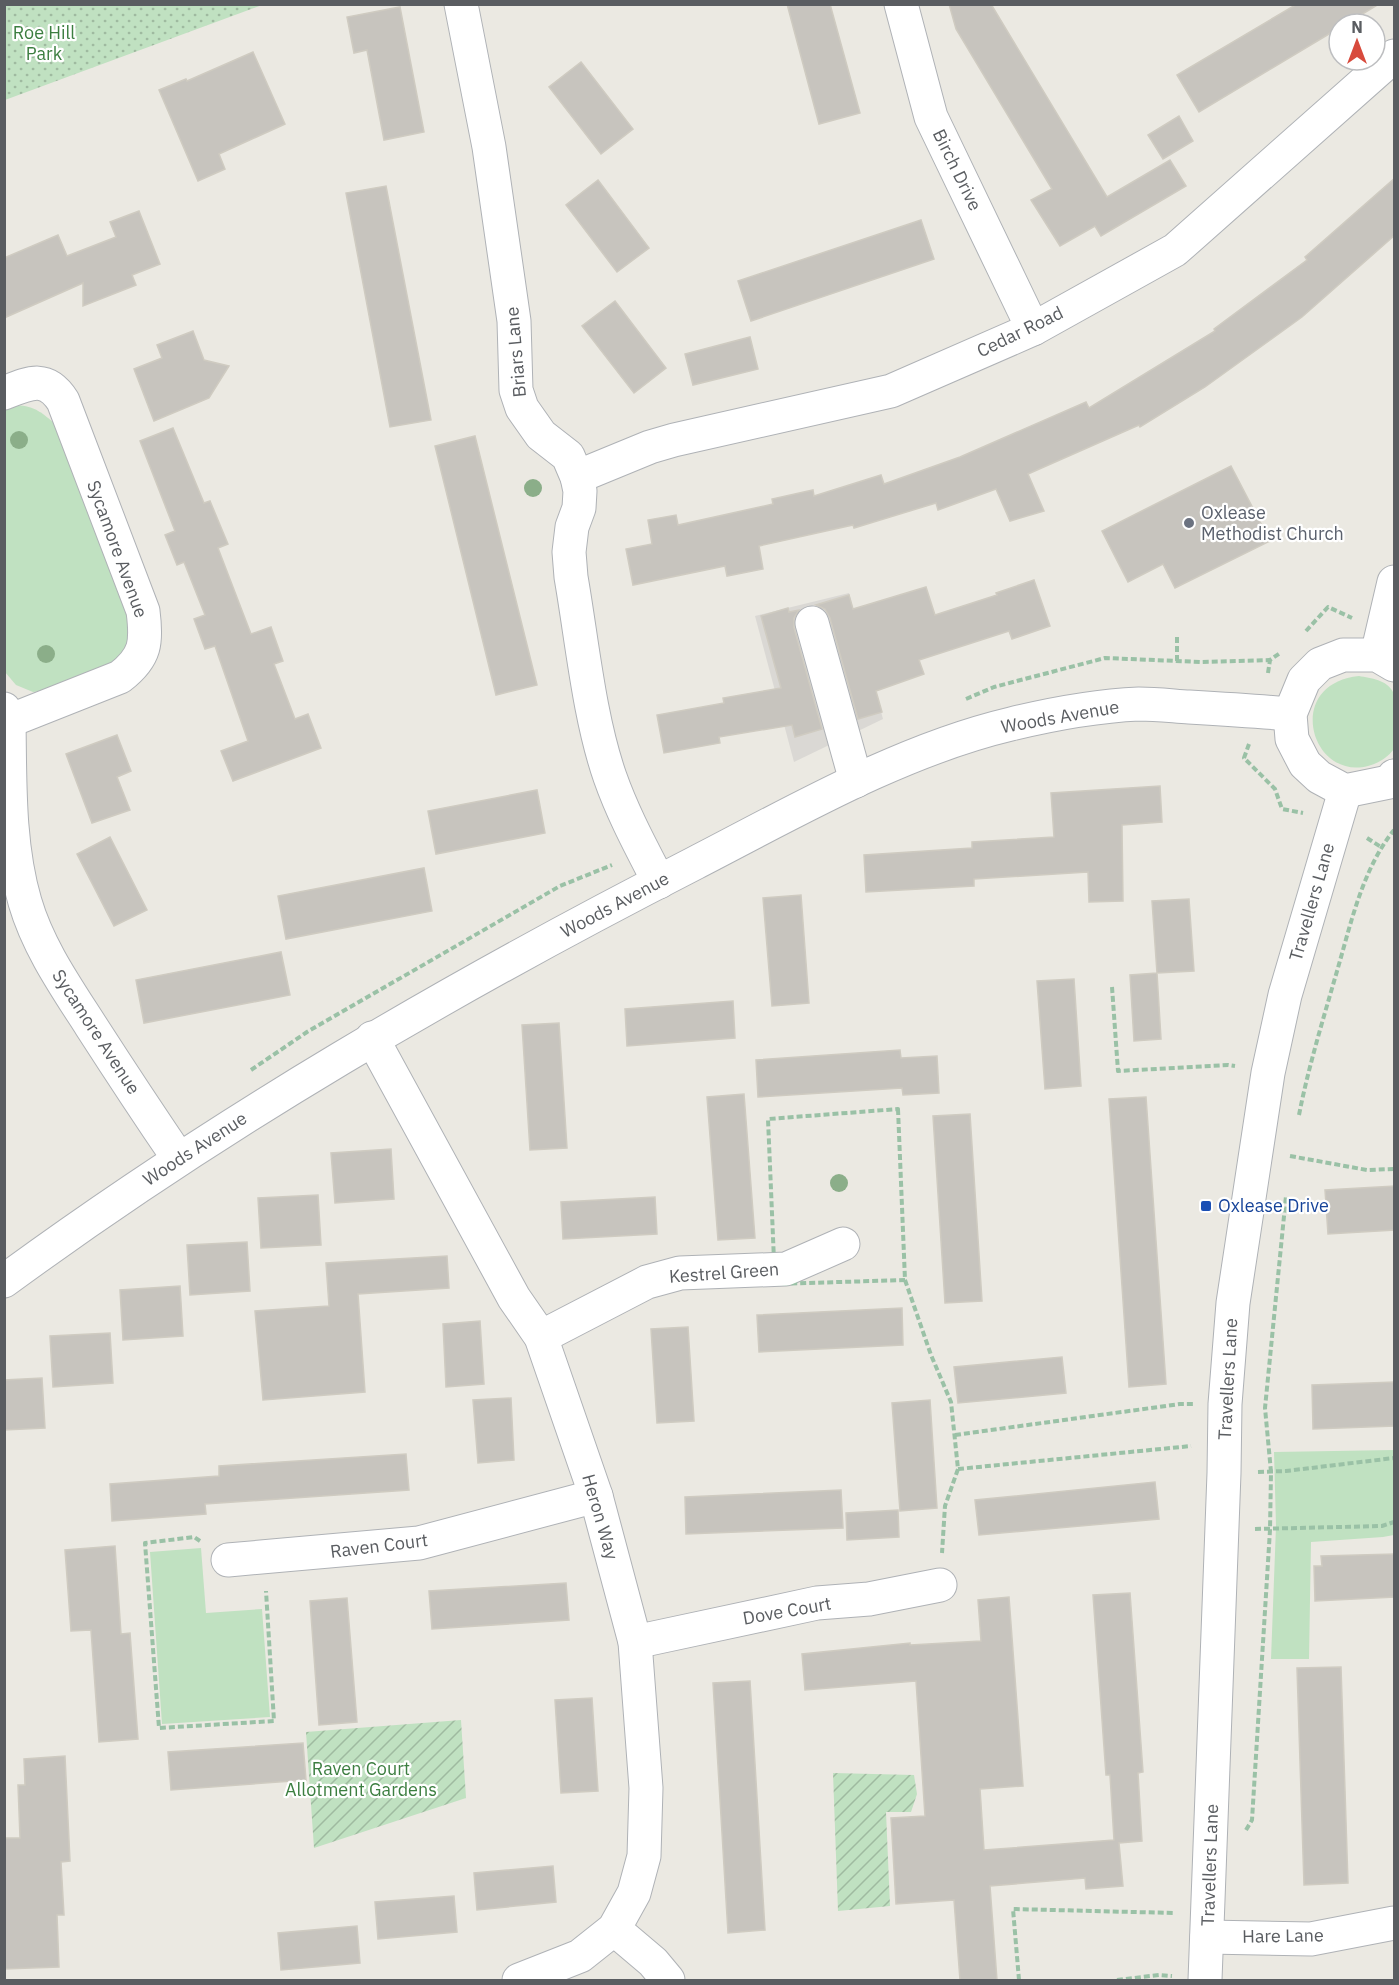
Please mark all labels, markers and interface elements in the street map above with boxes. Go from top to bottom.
north arrow [1327,12,1387,72]
text: N [1351,17,1363,37]
park label: Roe Hill Park [13,21,75,65]
street label: Birch Drive [928,125,987,215]
street label: Cedar Road [973,301,1067,362]
street label: Briars Lane [500,306,531,398]
street label: Sycamore Avenue [82,477,153,621]
place label: Oxlease Methodist Church [1201,501,1344,545]
marker: Oxlease Methodist Church [1182,516,1196,530]
street label: Woods Avenue [999,695,1121,738]
street label: Travellers Lane [1284,840,1339,964]
street label: Woods Avenue [557,866,673,943]
street label: Sycamore Avenue [47,965,145,1099]
street label: Woods Avenue [138,1106,251,1191]
place label: Oxlease Drive [1218,1194,1329,1217]
marker: Oxlease Drive [1199,1199,1213,1213]
street label: Kestrel Green [668,1257,780,1288]
street label: Travellers Lane [1213,1317,1242,1440]
street label: Heron Way [577,1471,624,1562]
street label: Raven Court [329,1528,429,1563]
street label: Dove Court [741,1591,833,1630]
park label: Raven Court Allotment Gardens [285,1757,437,1801]
street label: Travellers Lane [1196,1804,1223,1926]
street label: Hare Lane [1242,1923,1324,1948]

